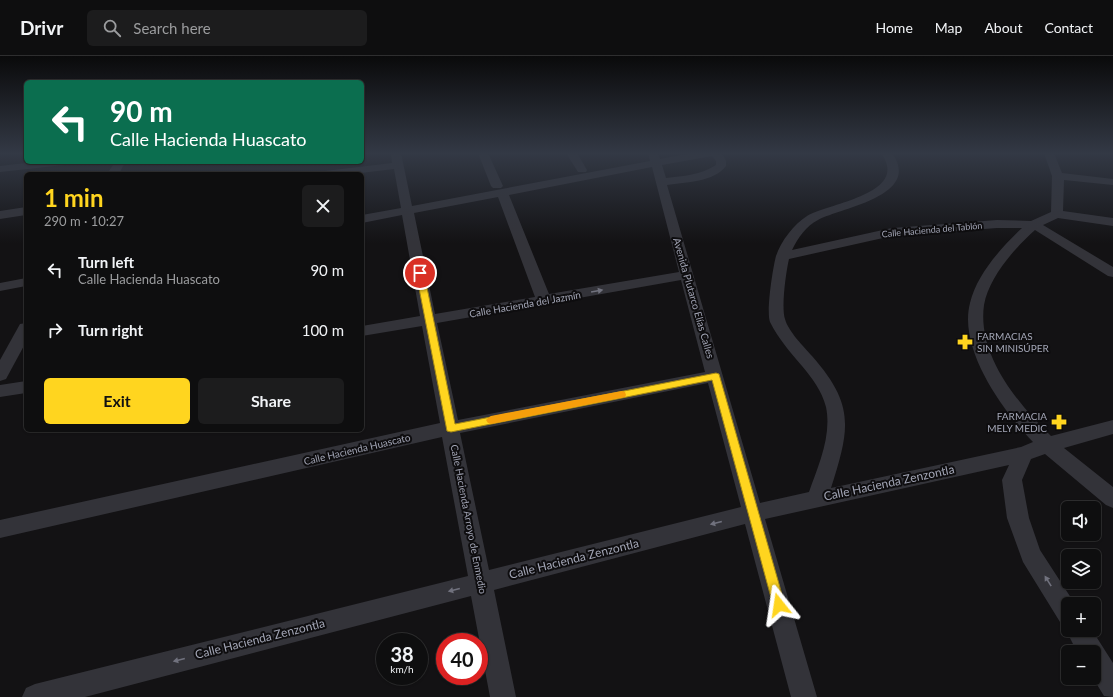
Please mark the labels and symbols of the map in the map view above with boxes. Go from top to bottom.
street label: Calle Hacienda del Tablón [881,220,983,239]
street label: Avenida Plutarco Elías Calles [671,236,717,360]
pin [403,256,437,290]
street label: Calle Hacienda del Jazmín [468,288,582,320]
one-way arrow [591,288,603,294]
place label: FARMACIAS SIN MINISÚPER [977,330,1050,354]
pharmacy icon: FARMACIAS SIN MINISÚPER [956,333,974,351]
place label: FARMACIA MELY MEDIC [987,410,1047,434]
pharmacy icon: FARMACIA MELY MEDIC [1050,413,1068,431]
street label: Calle Hacienda Huascato [302,431,412,467]
street label: Calle Hacienda Arroyo de Enmedio [449,443,489,595]
street label: Calle Hacienda Zenzontla [822,461,956,504]
one-way arrow [710,520,722,526]
street label: Calle Hacienda Zenzontla [507,535,640,582]
one-way arrow [1044,575,1051,587]
position arrow [758,584,800,626]
one-way arrow [448,587,460,593]
street label: Calle Hacienda Zenzontla [193,615,326,662]
speed limit sign: 40 [436,633,488,685]
one-way arrow [173,657,185,663]

